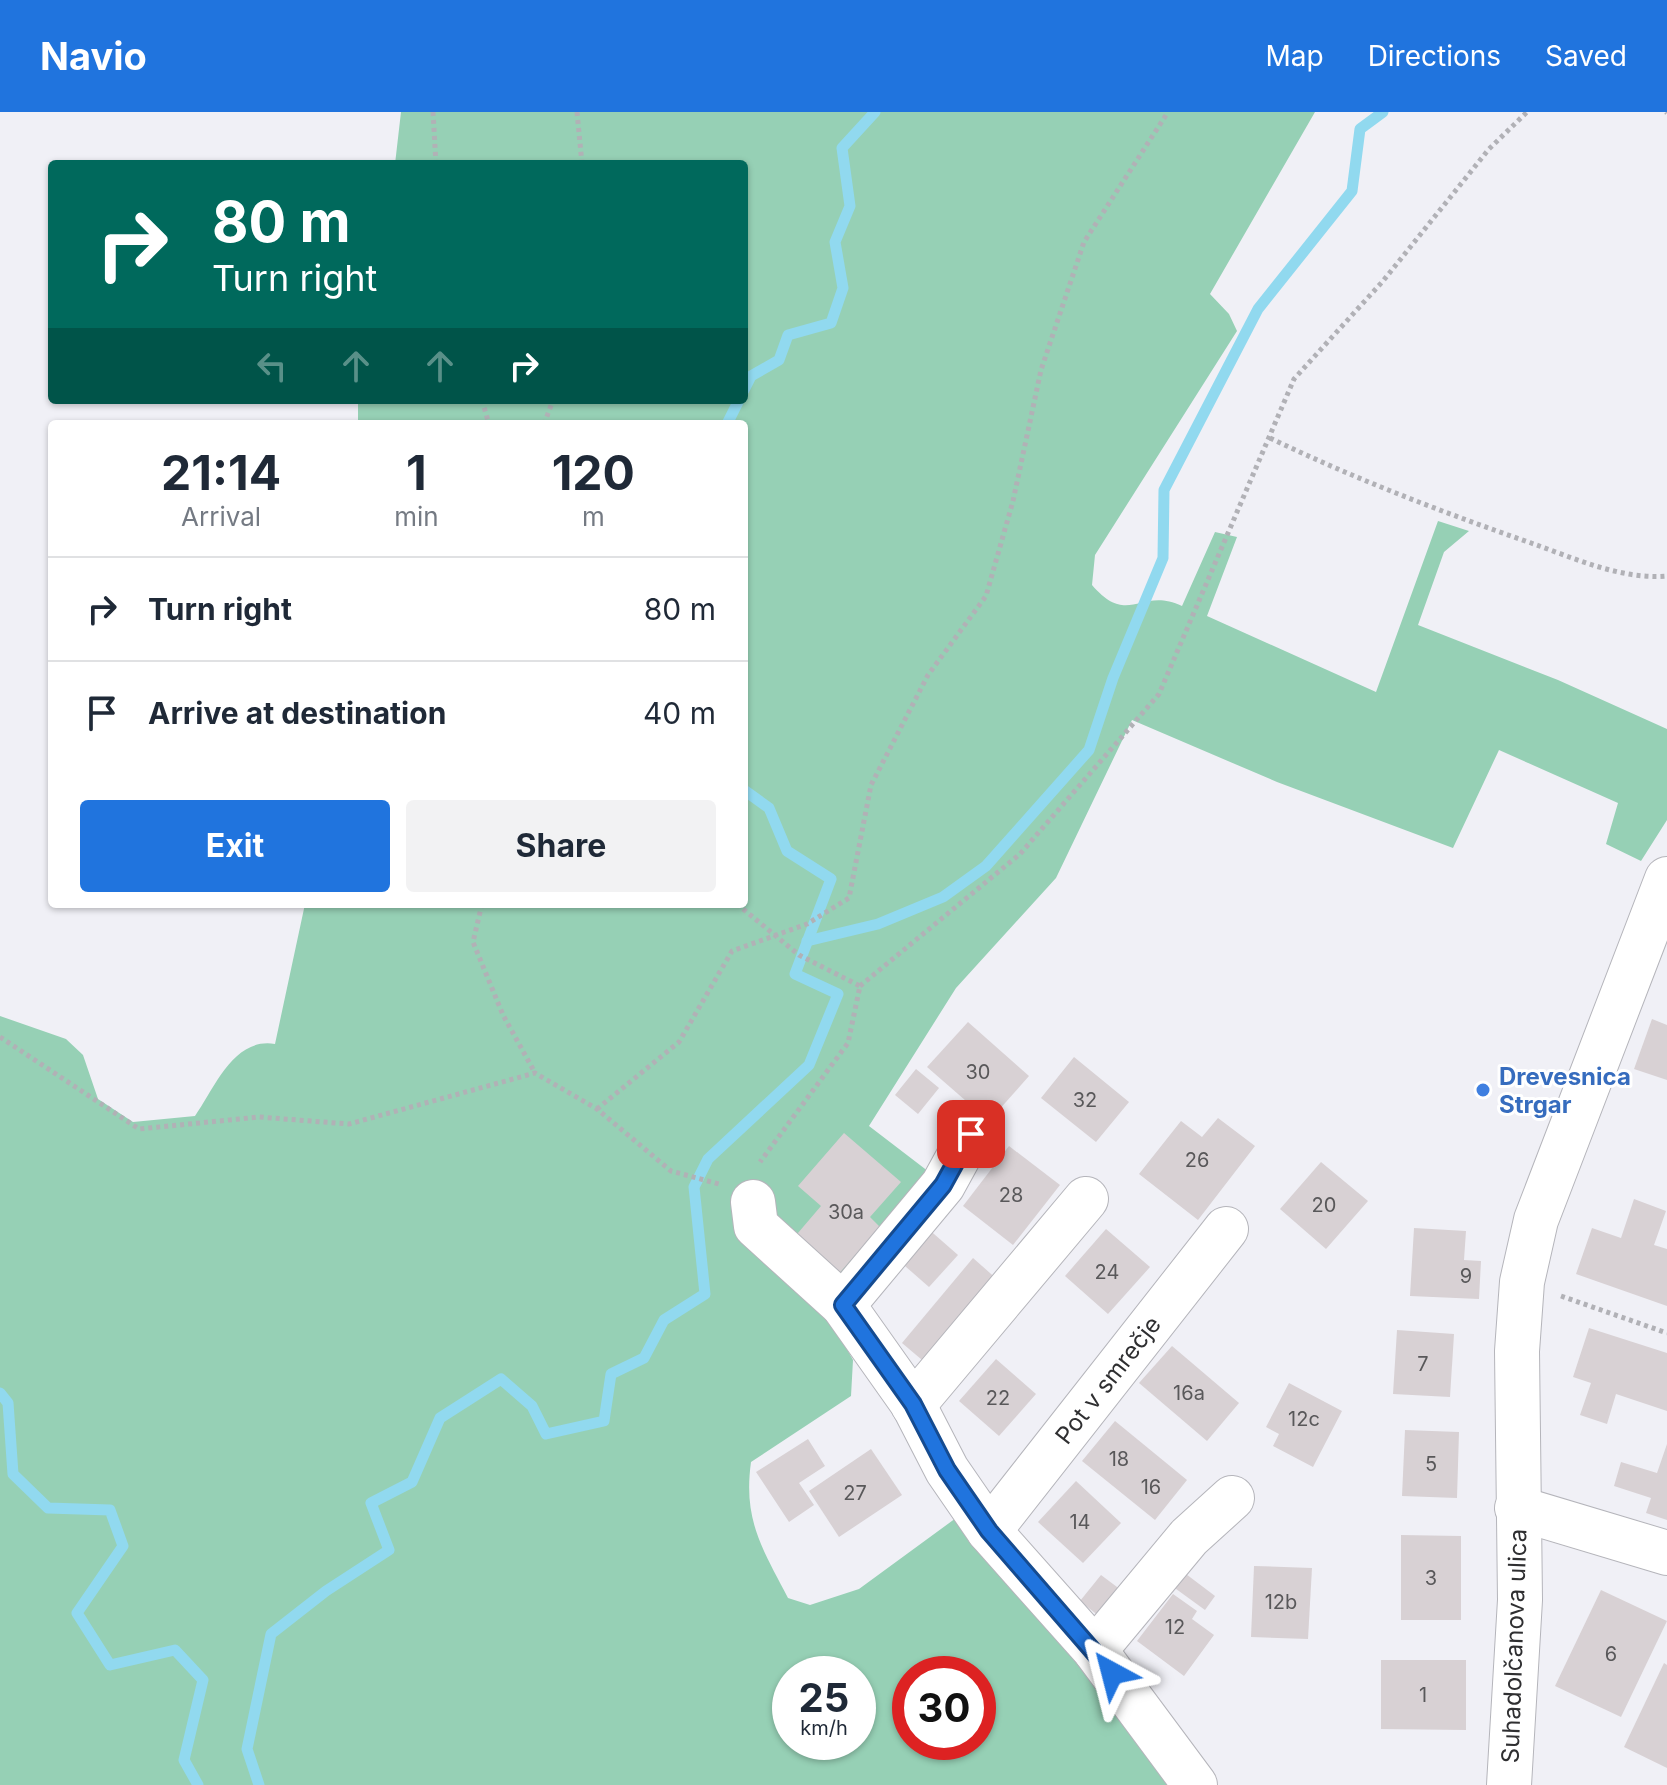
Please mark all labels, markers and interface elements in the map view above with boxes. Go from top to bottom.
text: Navio [40,33,147,79]
text: Map [1265,39,1324,73]
text: Directions [1368,39,1501,73]
text: Saved [1545,39,1627,73]
text: 80 m [212,188,351,256]
icon: right [80,192,184,296]
text: Turn right [212,256,377,300]
icon: left [250,344,294,388]
icon: ahead [334,344,378,388]
icon: ahead [418,344,462,388]
icon: right [502,344,546,388]
text: 21:14 [161,443,281,502]
text: 1 [406,443,427,502]
text: 120 [552,443,635,502]
text: Arrival [181,501,261,532]
text: min [394,501,439,532]
text: m [582,501,605,532]
icon: right [80,587,124,631]
text: Turn right [148,591,292,627]
text: 80 m [644,591,716,627]
icon: arrive [80,691,124,735]
text: Arrive at destination [148,695,446,731]
text: 40 m [643,695,716,731]
button: Exit [80,800,390,892]
button: Share [406,800,716,892]
house number: 30 [966,1060,990,1084]
place label: Drevesnica Strgar [1499,1062,1631,1119]
marker: Drevesnica Strgar [1474,1081,1492,1099]
house number: 32 [1073,1088,1097,1112]
pin [937,1100,1005,1168]
icon: arrive [949,1112,993,1156]
house number: 26 [1185,1148,1209,1172]
house number: 28 [999,1183,1023,1207]
house number: 20 [1312,1193,1336,1217]
house number: 30a [828,1200,864,1224]
house number: 24 [1095,1260,1119,1284]
house number: 9 [1460,1264,1472,1288]
street label: Pot v smrečje [1049,1310,1167,1450]
house number: 7 [1417,1352,1429,1376]
house number: 16a [1173,1381,1205,1405]
house number: 22 [986,1386,1010,1410]
house number: 12c [1288,1407,1320,1431]
house number: 18 [1109,1447,1129,1471]
house number: 5 [1425,1452,1437,1476]
house number: 16 [1141,1475,1161,1499]
house number: 27 [843,1481,867,1505]
house number: 14 [1069,1510,1091,1534]
street label: Suhadolčanova ulica [1495,1528,1533,1764]
house number: 3 [1425,1566,1437,1590]
house number: 12b [1265,1590,1297,1614]
house number: 12 [1165,1615,1185,1639]
position arrow [1070,1631,1154,1715]
house number: 6 [1605,1642,1617,1666]
speed limit sign: 30 [892,1656,996,1760]
text: 25 [799,1673,849,1722]
house number: 1 [1419,1683,1427,1707]
text: km/h [800,1716,848,1740]

